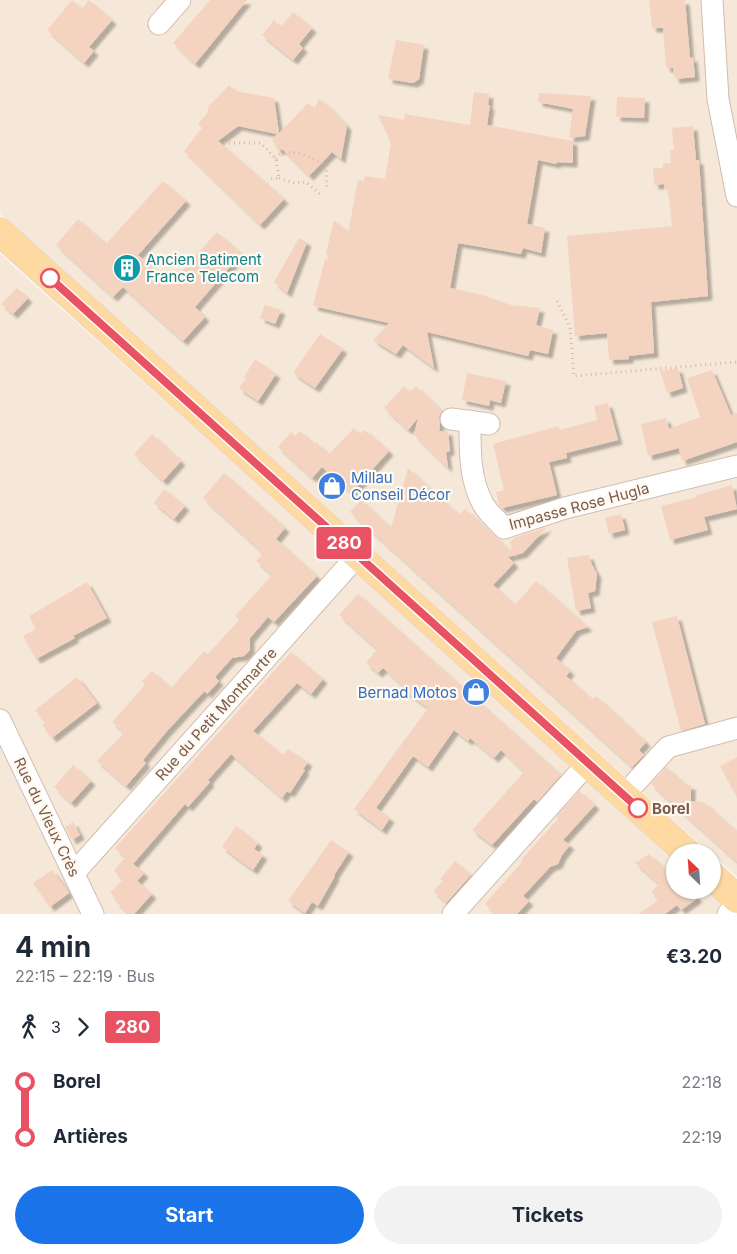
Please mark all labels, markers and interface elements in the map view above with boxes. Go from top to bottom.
place label: Ancien Batiment France Telecom [146,250,262,286]
building icon: Ancien Batiment France Telecom [112,253,142,283]
unlabelled marker [40,268,60,288]
place label: Millau Conseil Décor [351,468,451,504]
shop icon: Millau Conseil Décor [317,471,347,501]
street label: Impasse Rose Hugla [507,478,651,534]
line badge: 280 [315,527,373,559]
text: 280 [326,532,362,553]
street label: Rue du Petit Montmartre [151,644,281,784]
shop icon: Bernad Motos [461,677,491,707]
place label: Bernad Motos [358,683,457,702]
street label: Rue du Vieux Crès [10,754,84,880]
marker: Borel [628,798,648,818]
place label: Borel [652,799,690,818]
north arrow [666,844,721,899]
map controls [666,844,721,899]
text: 4 min [15,930,91,964]
text: €3.20 [666,945,722,968]
text: 22:15 – 22:19 · Bus [15,966,155,986]
icon: walk [15,1013,43,1041]
icon: forward [69,1013,97,1041]
text: 280 [115,1016,150,1037]
text: 3 [51,1017,61,1037]
text: Borel [53,1070,101,1093]
text: 22:18 [681,1072,722,1092]
text: Artières [53,1125,128,1148]
text: 22:19 [681,1127,722,1147]
button: Start [15,1186,364,1244]
button: Tickets [374,1186,722,1244]

